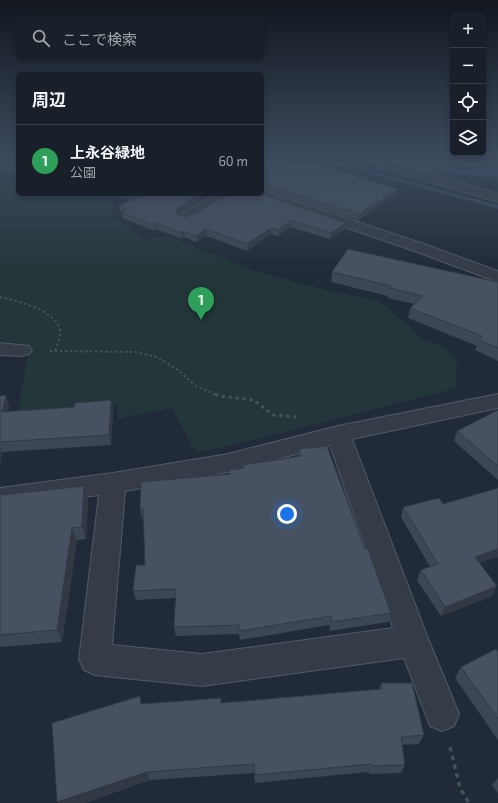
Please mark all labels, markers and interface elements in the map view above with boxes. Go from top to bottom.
map controls [450,12,486,156]
button: + [450,12,486,48]
search box [16,16,264,60]
icon: search [30,27,52,49]
text: ここで検索 [62,30,137,48]
button: − [450,48,486,84]
button: locate [450,84,486,120]
text: 周辺 [32,89,66,109]
button: layers [450,120,486,156]
text: 上永谷緑地 [70,143,145,161]
text: 1 [42,153,48,169]
text: 60 m [218,153,248,169]
text: 公園 [70,164,96,180]
pin: 1 [188,287,214,320]
your location [277,504,297,524]

